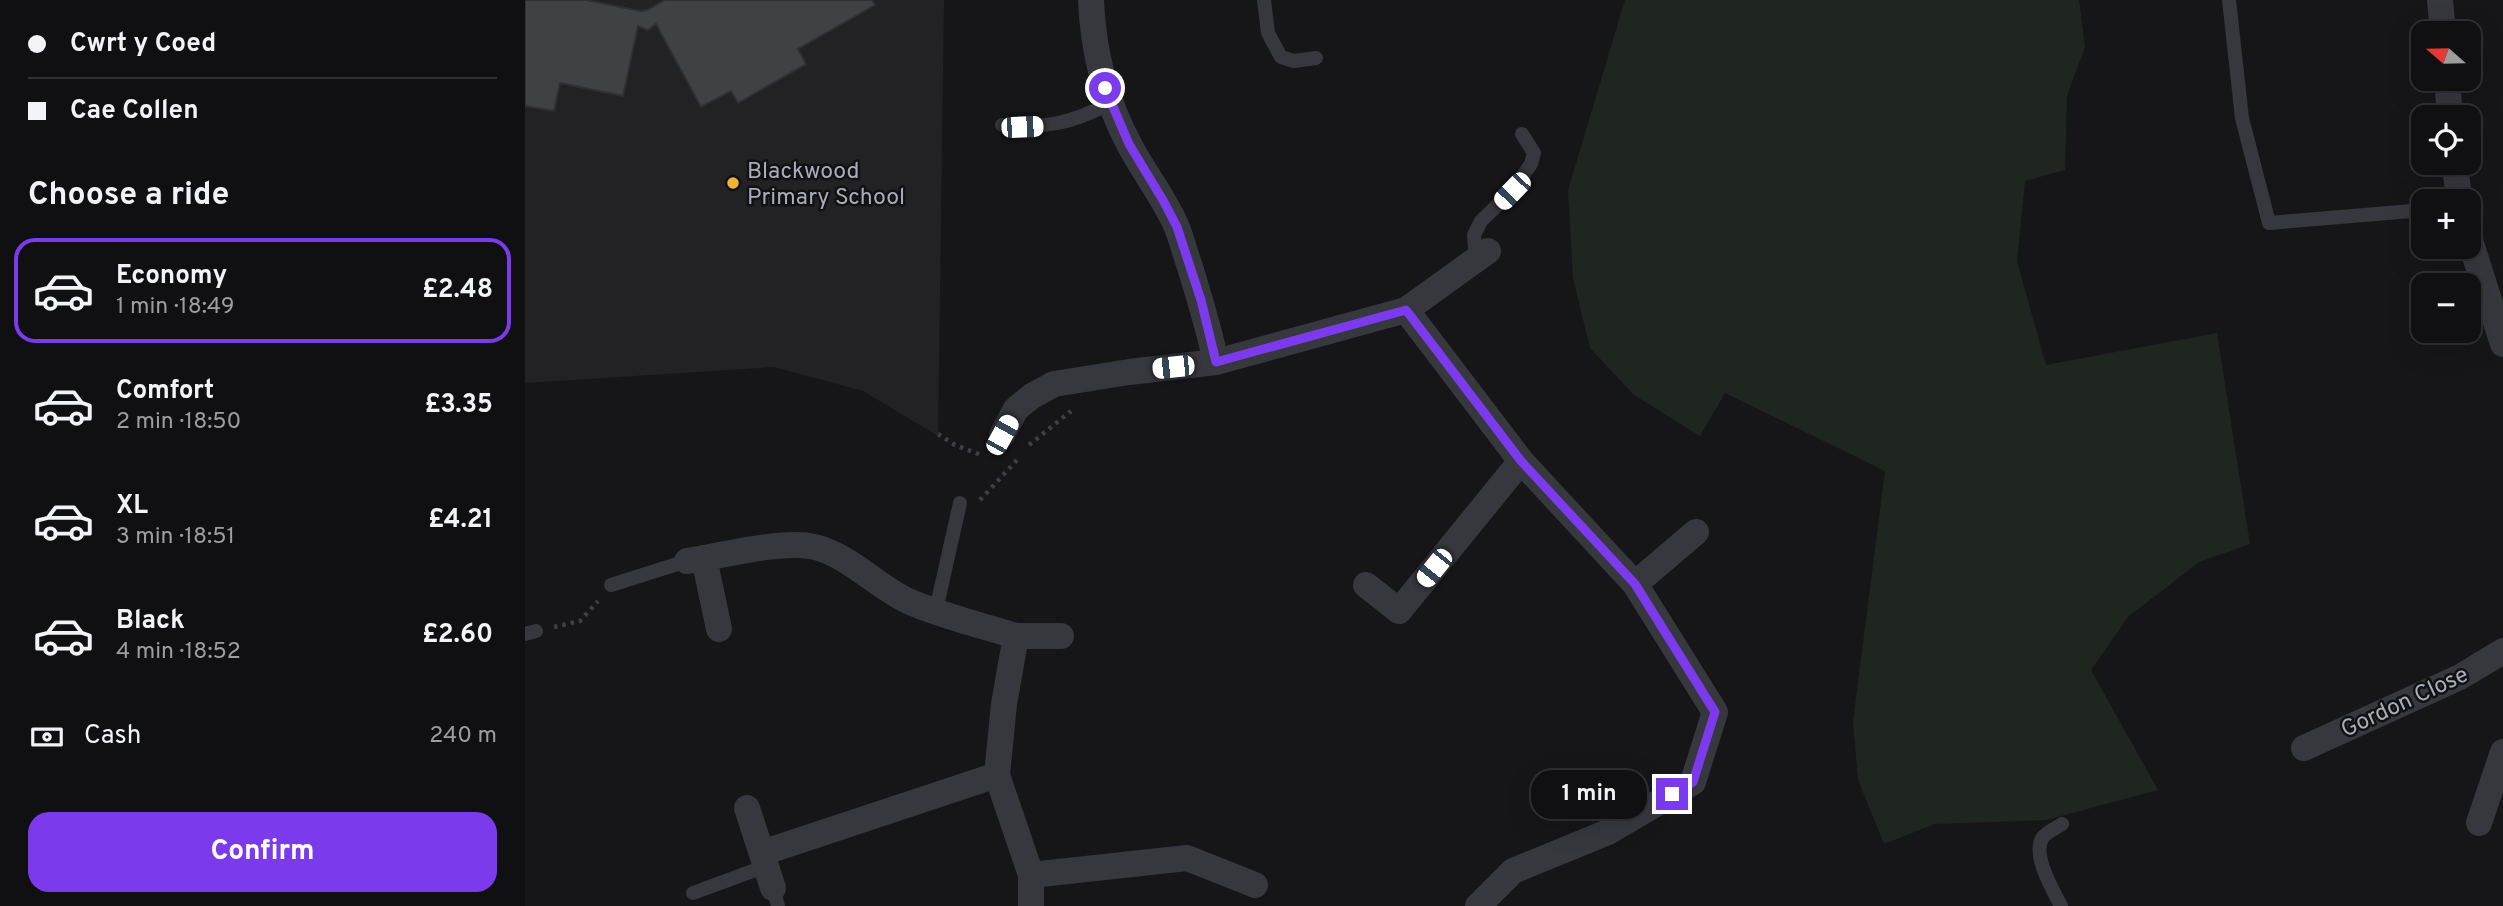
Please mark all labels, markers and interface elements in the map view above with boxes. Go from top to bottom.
north arrow [2411,21,2481,91]
map controls [2411,21,2481,343]
text: Cwrt y Coed [70,28,216,61]
route start [1089,72,1121,104]
text: Cae Collen [70,95,199,128]
button: locate [2411,105,2481,175]
car [1001,116,1044,138]
place label: Blackwood Primary School [747,158,905,213]
car [1490,169,1535,213]
marker: Blackwood Primary School [725,175,741,191]
text: Choose a ride [28,176,229,216]
button: + [2411,189,2481,259]
icon: car [32,259,95,322]
text: Economy [116,260,227,293]
button: − [2411,273,2481,343]
text: £2.48 [422,274,493,307]
text: 1 min · 18:49 [116,293,235,322]
car [1152,354,1195,380]
icon: car [32,374,95,437]
text: Comfort [116,375,214,408]
text: £3.35 [425,389,493,422]
text: 2 min · 18:50 [116,408,241,437]
car [983,412,1022,458]
icon: car [32,489,95,552]
text: XL [116,490,148,523]
text: £4.21 [428,504,493,537]
text: 3 min · 18:51 [116,523,235,552]
car [1413,545,1456,591]
icon: car [32,604,95,667]
text: Black [116,605,185,638]
text: £2.60 [422,619,493,652]
text: 4 min · 18:52 [116,638,241,667]
street label: Gordon Close [2337,661,2473,745]
icon: cash [28,718,66,756]
text: Cash [84,720,141,753]
text: 240 m [429,722,497,751]
callout: 1 min [1532,770,1647,818]
route end [1656,778,1688,810]
text: 1 min [1561,780,1617,809]
button: Confirm [28,812,497,892]

